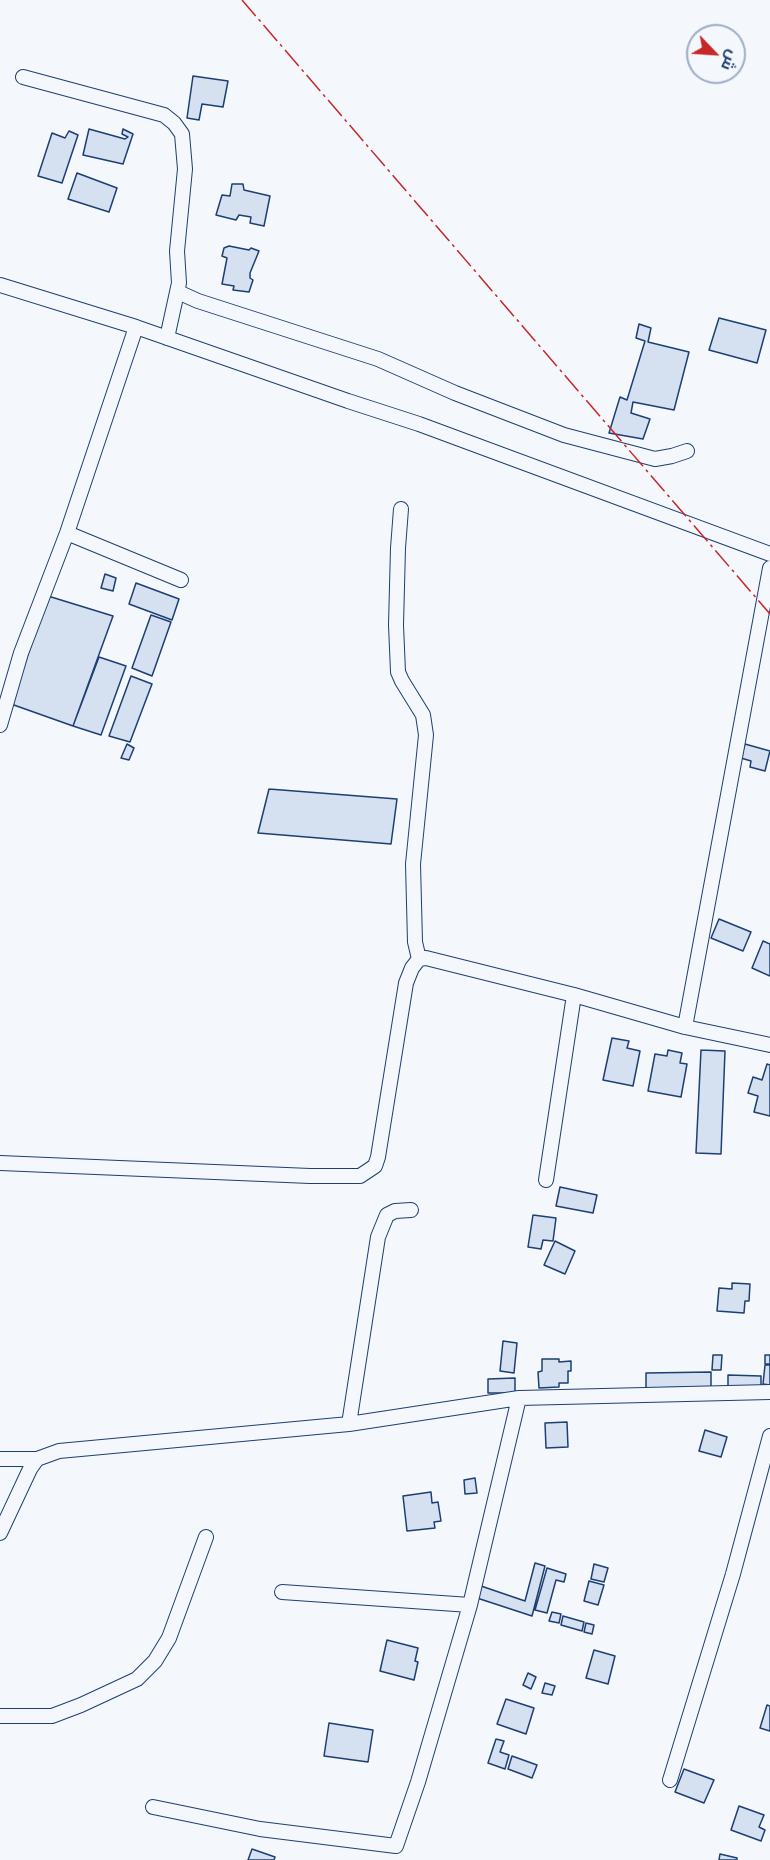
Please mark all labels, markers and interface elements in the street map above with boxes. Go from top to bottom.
north arrow [686,24,746,84]
text: ش [718,48,744,74]

